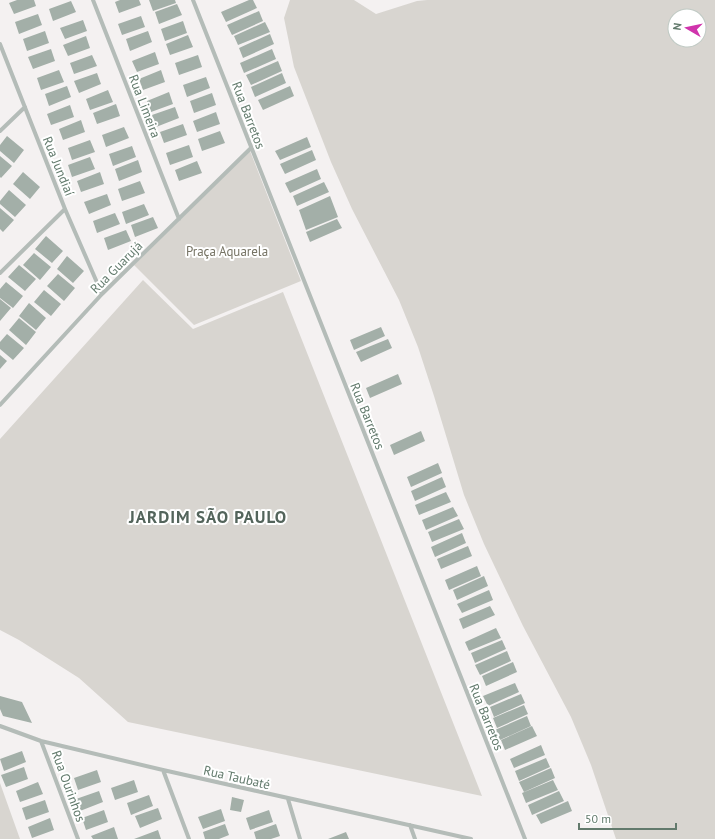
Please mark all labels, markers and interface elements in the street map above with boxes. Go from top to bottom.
north arrow [667,8,707,48]
text: N [670,22,685,31]
street label: Rua Limeira [125,72,164,140]
street label: Rua Barretos [228,79,269,151]
street label: Rua Jundiaí [39,134,78,199]
street label: Rua Guarujá [87,238,146,297]
park label: Praça Aquarela [186,243,268,260]
street label: Rua Barretos [346,380,389,452]
district label: JARDIM SÃO PAULO [128,506,287,528]
street label: Rua Barretos [465,681,508,753]
street label: Rua Ourinhos [48,748,89,824]
street label: Rua Taubaté [202,762,272,793]
scale bar [579,805,676,831]
text: 50 m [585,811,611,826]

